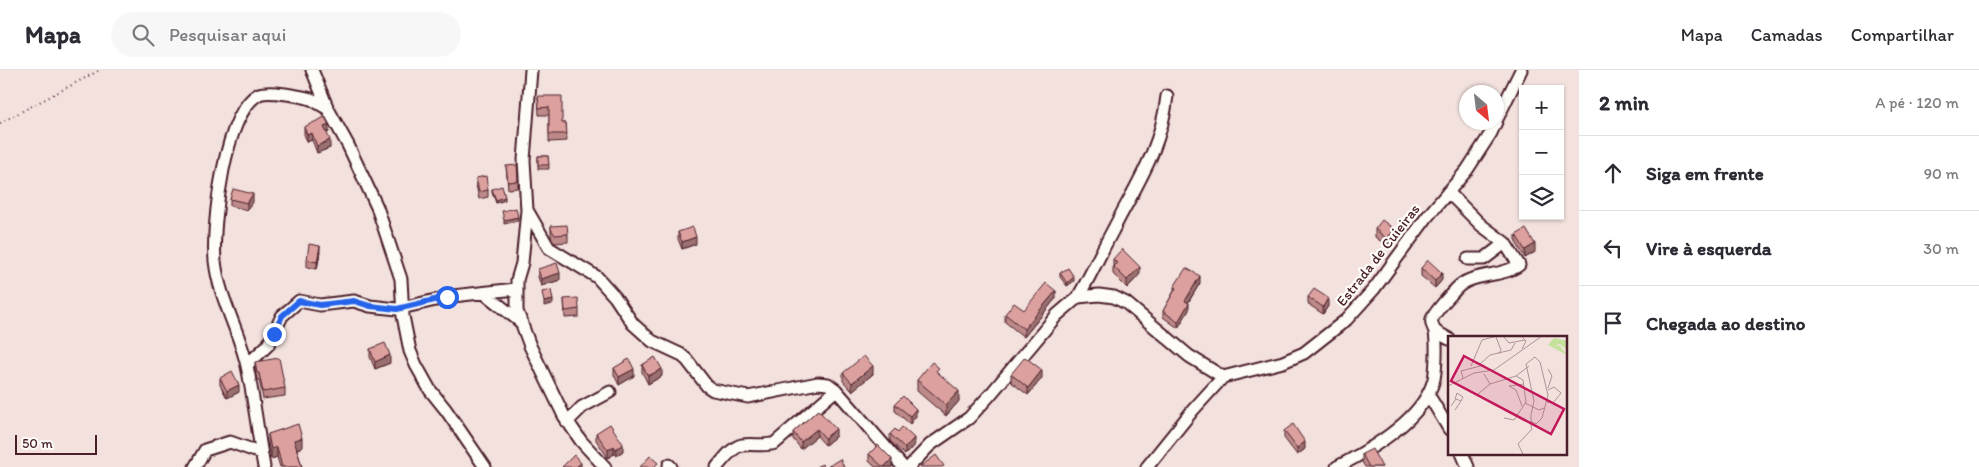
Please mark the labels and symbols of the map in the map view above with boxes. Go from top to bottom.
north arrow [1459,85,1504,130]
street label: Estrada de Cuieiras [1333,200,1424,310]
route start [436,286,459,309]
route end [263,323,286,346]
inset map [1448,336,1566,454]
scale bar [15,432,98,455]

